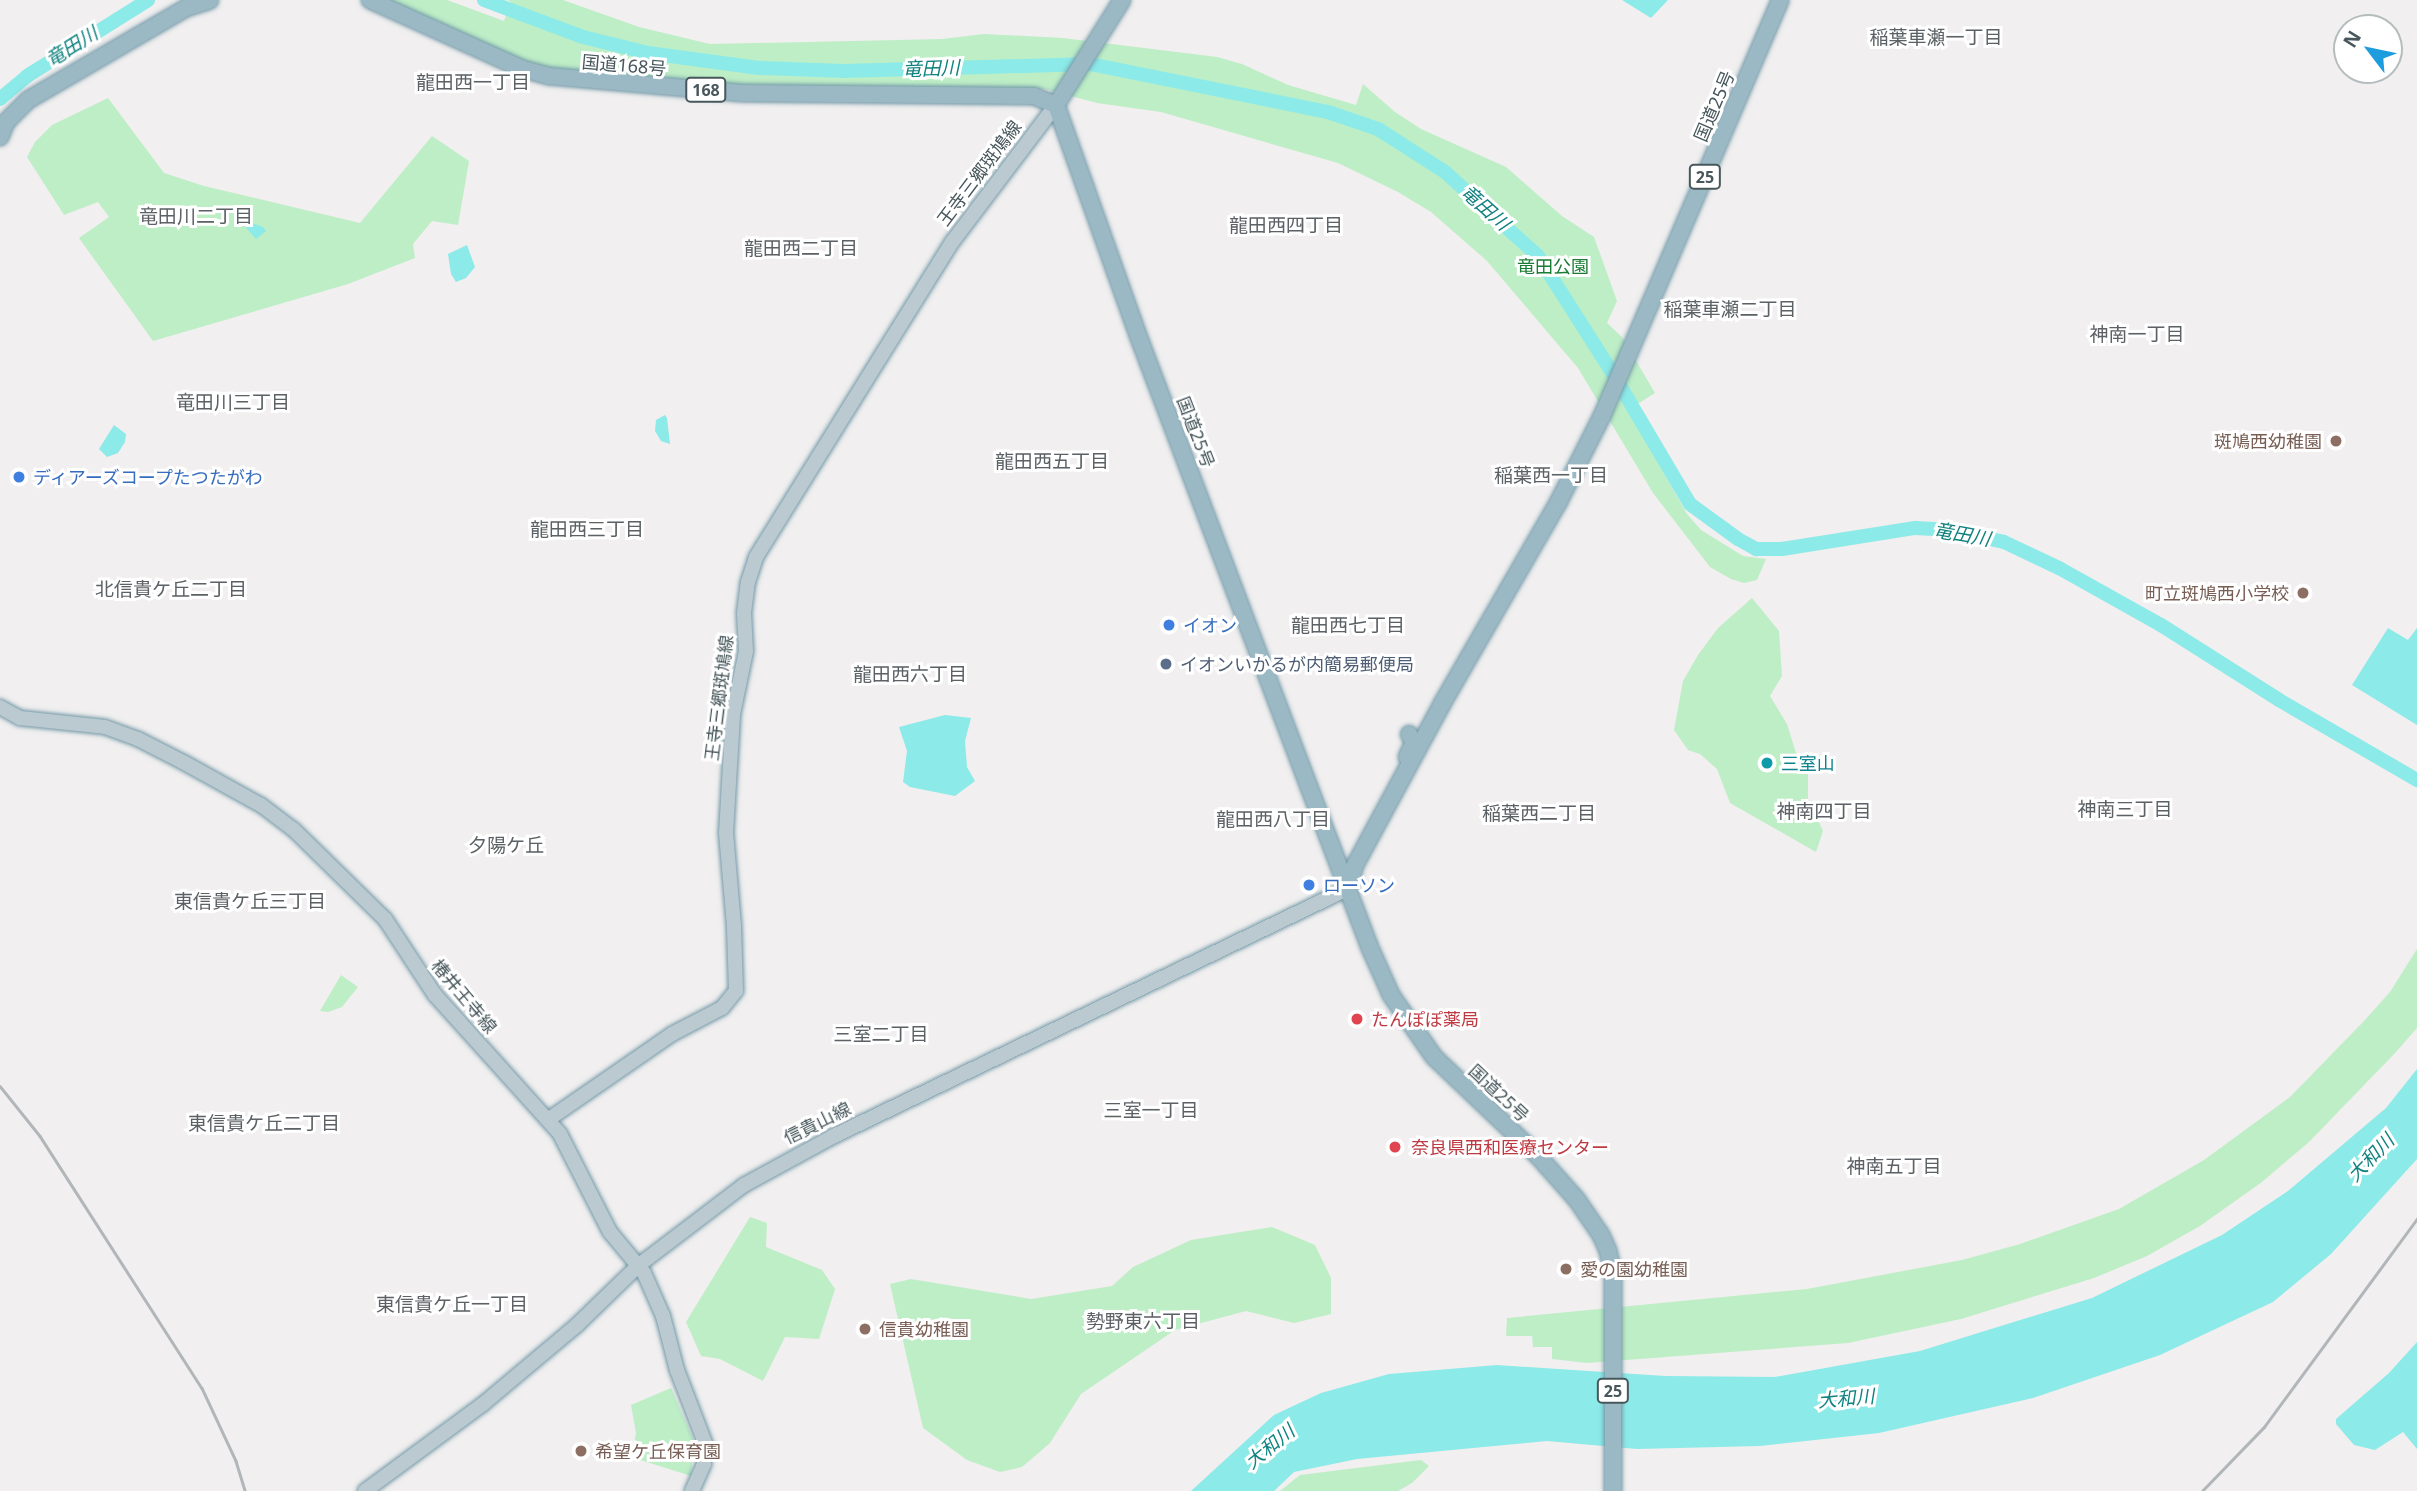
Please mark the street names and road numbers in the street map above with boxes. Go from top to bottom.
street label: 国道168号 [581,51,667,79]
street label: 国道25号 [1689,67,1739,145]
road number: 168 [685,78,727,102]
street label: 王寺三郷斑鳩線 [932,116,1026,230]
road number: 25 [1688,164,1722,190]
street label: 国道25号 [1173,393,1219,471]
street label: 王寺三郷斑鳩線 [701,634,737,762]
street label: 椿井王寺線 [427,955,501,1037]
street label: 国道25号 [1464,1060,1534,1126]
street label: 信貴山線 [780,1098,854,1148]
road number: 25 [1596,1378,1630,1404]

